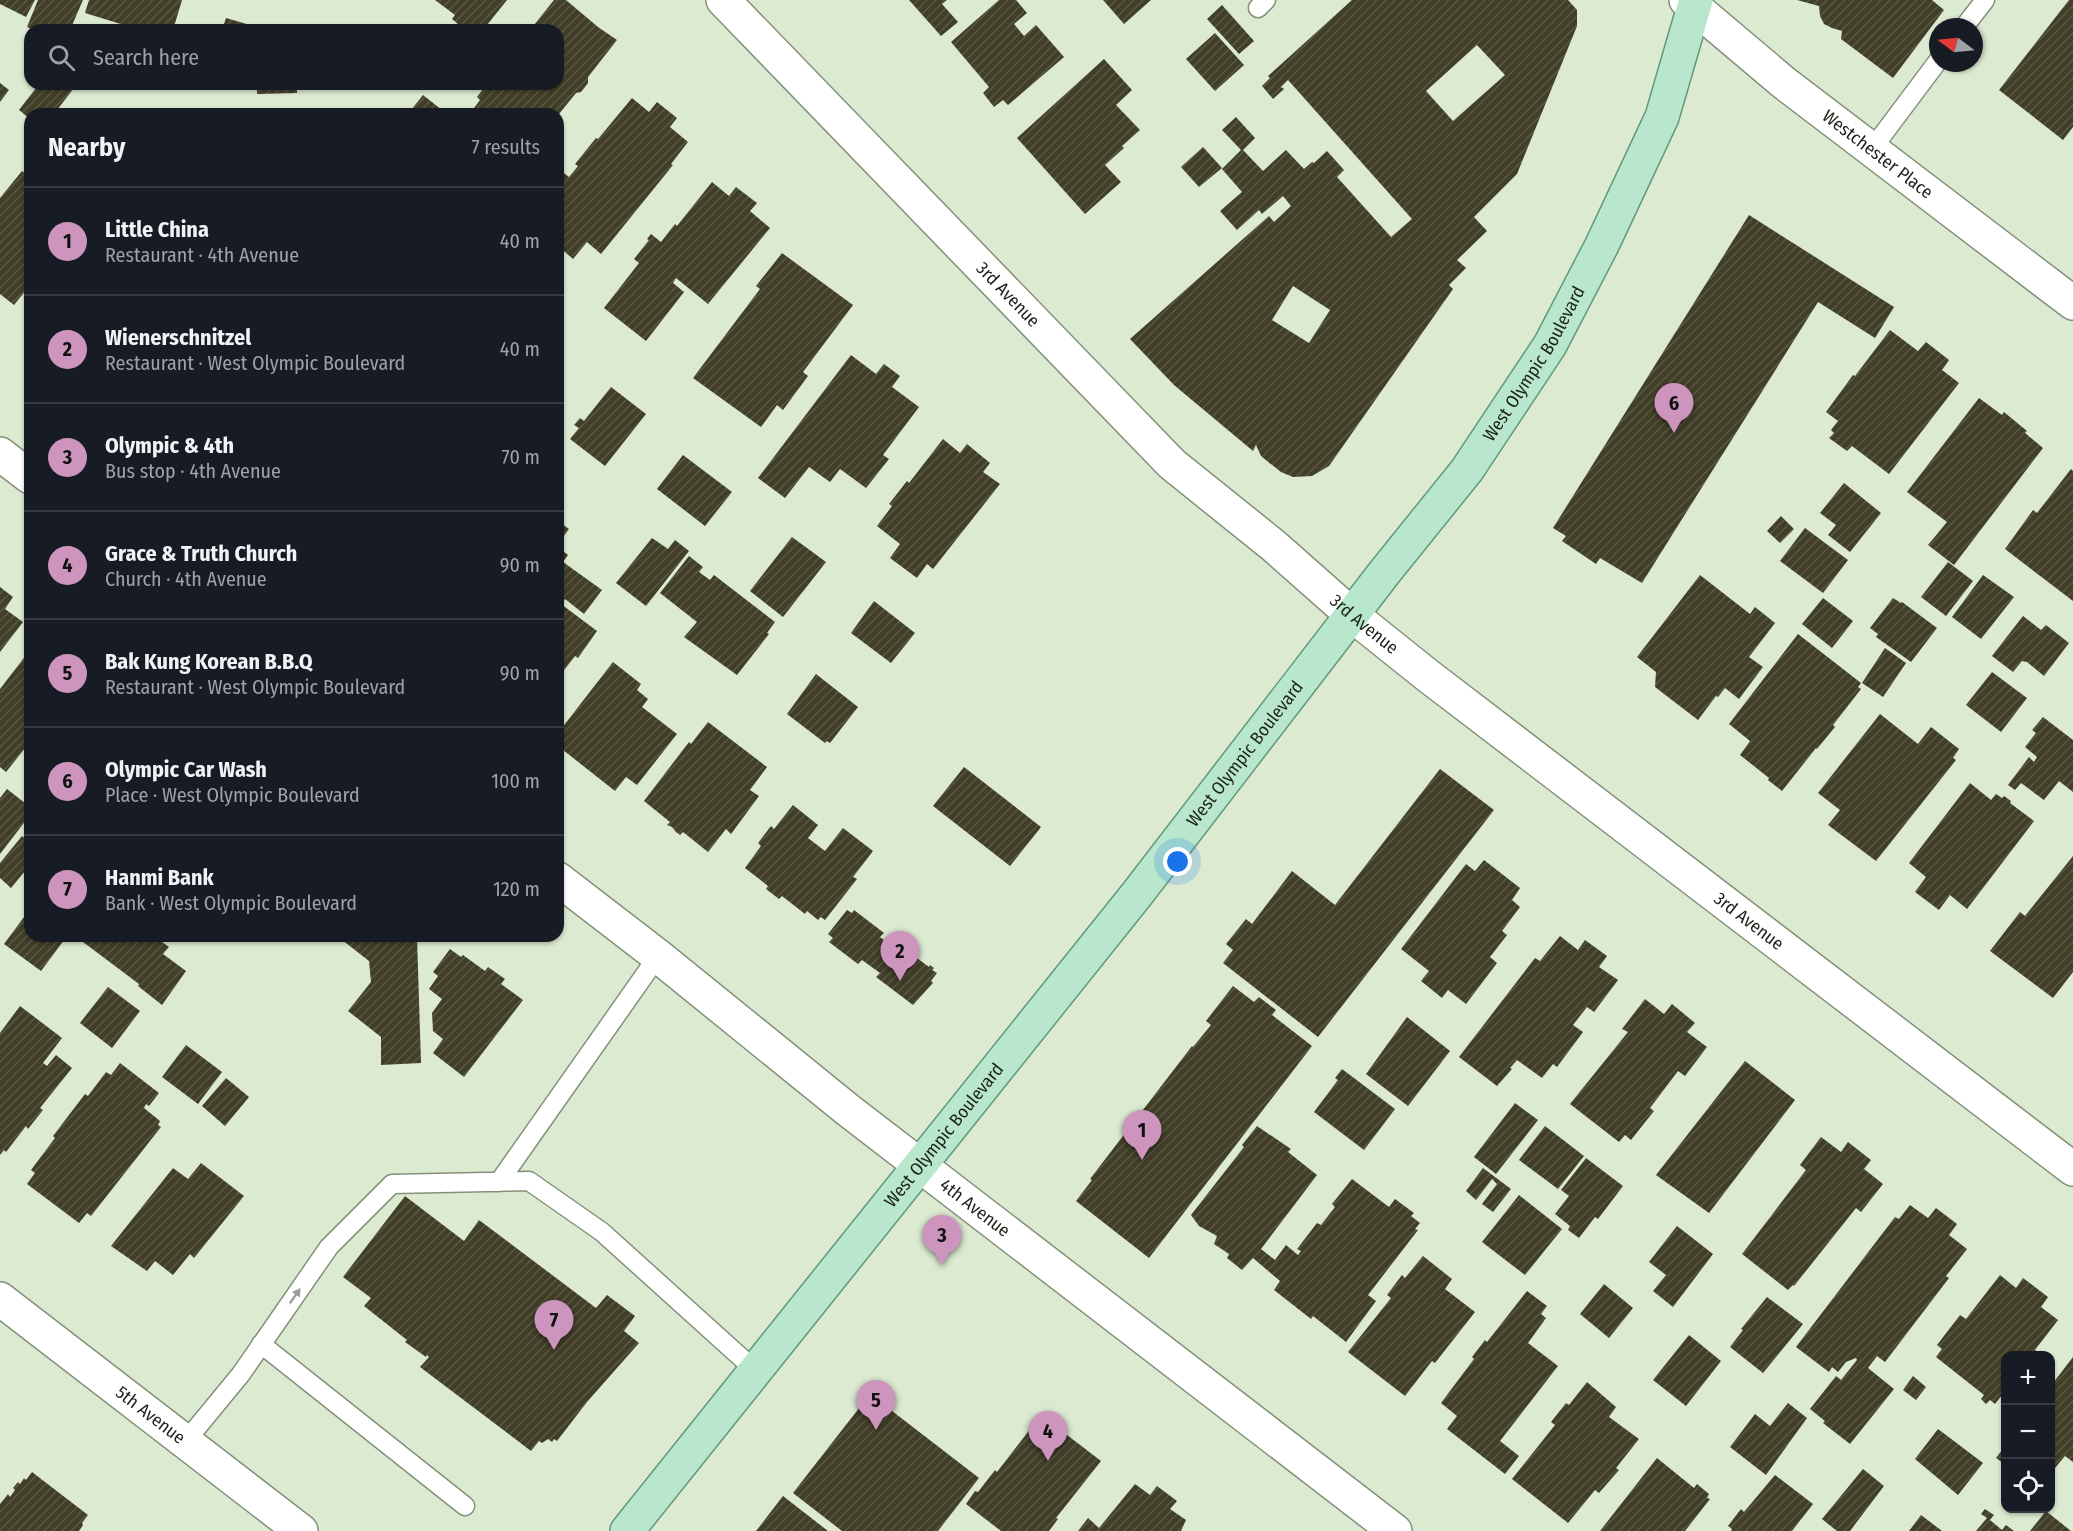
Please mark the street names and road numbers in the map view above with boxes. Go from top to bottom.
street label: Westchester Place [1818,105,1937,203]
street label: 3rd Avenue [972,258,1045,332]
street label: West Olympic Boulevard [1478,283,1590,446]
street label: 3rd Avenue [1325,590,1403,659]
street label: West Olympic Boulevard [1182,676,1308,831]
street label: 3rd Avenue [1710,888,1788,955]
street label: West Olympic Boulevard [880,1059,1008,1212]
street label: 4th Avenue [936,1174,1014,1242]
street label: 5th Avenue [111,1381,190,1449]

